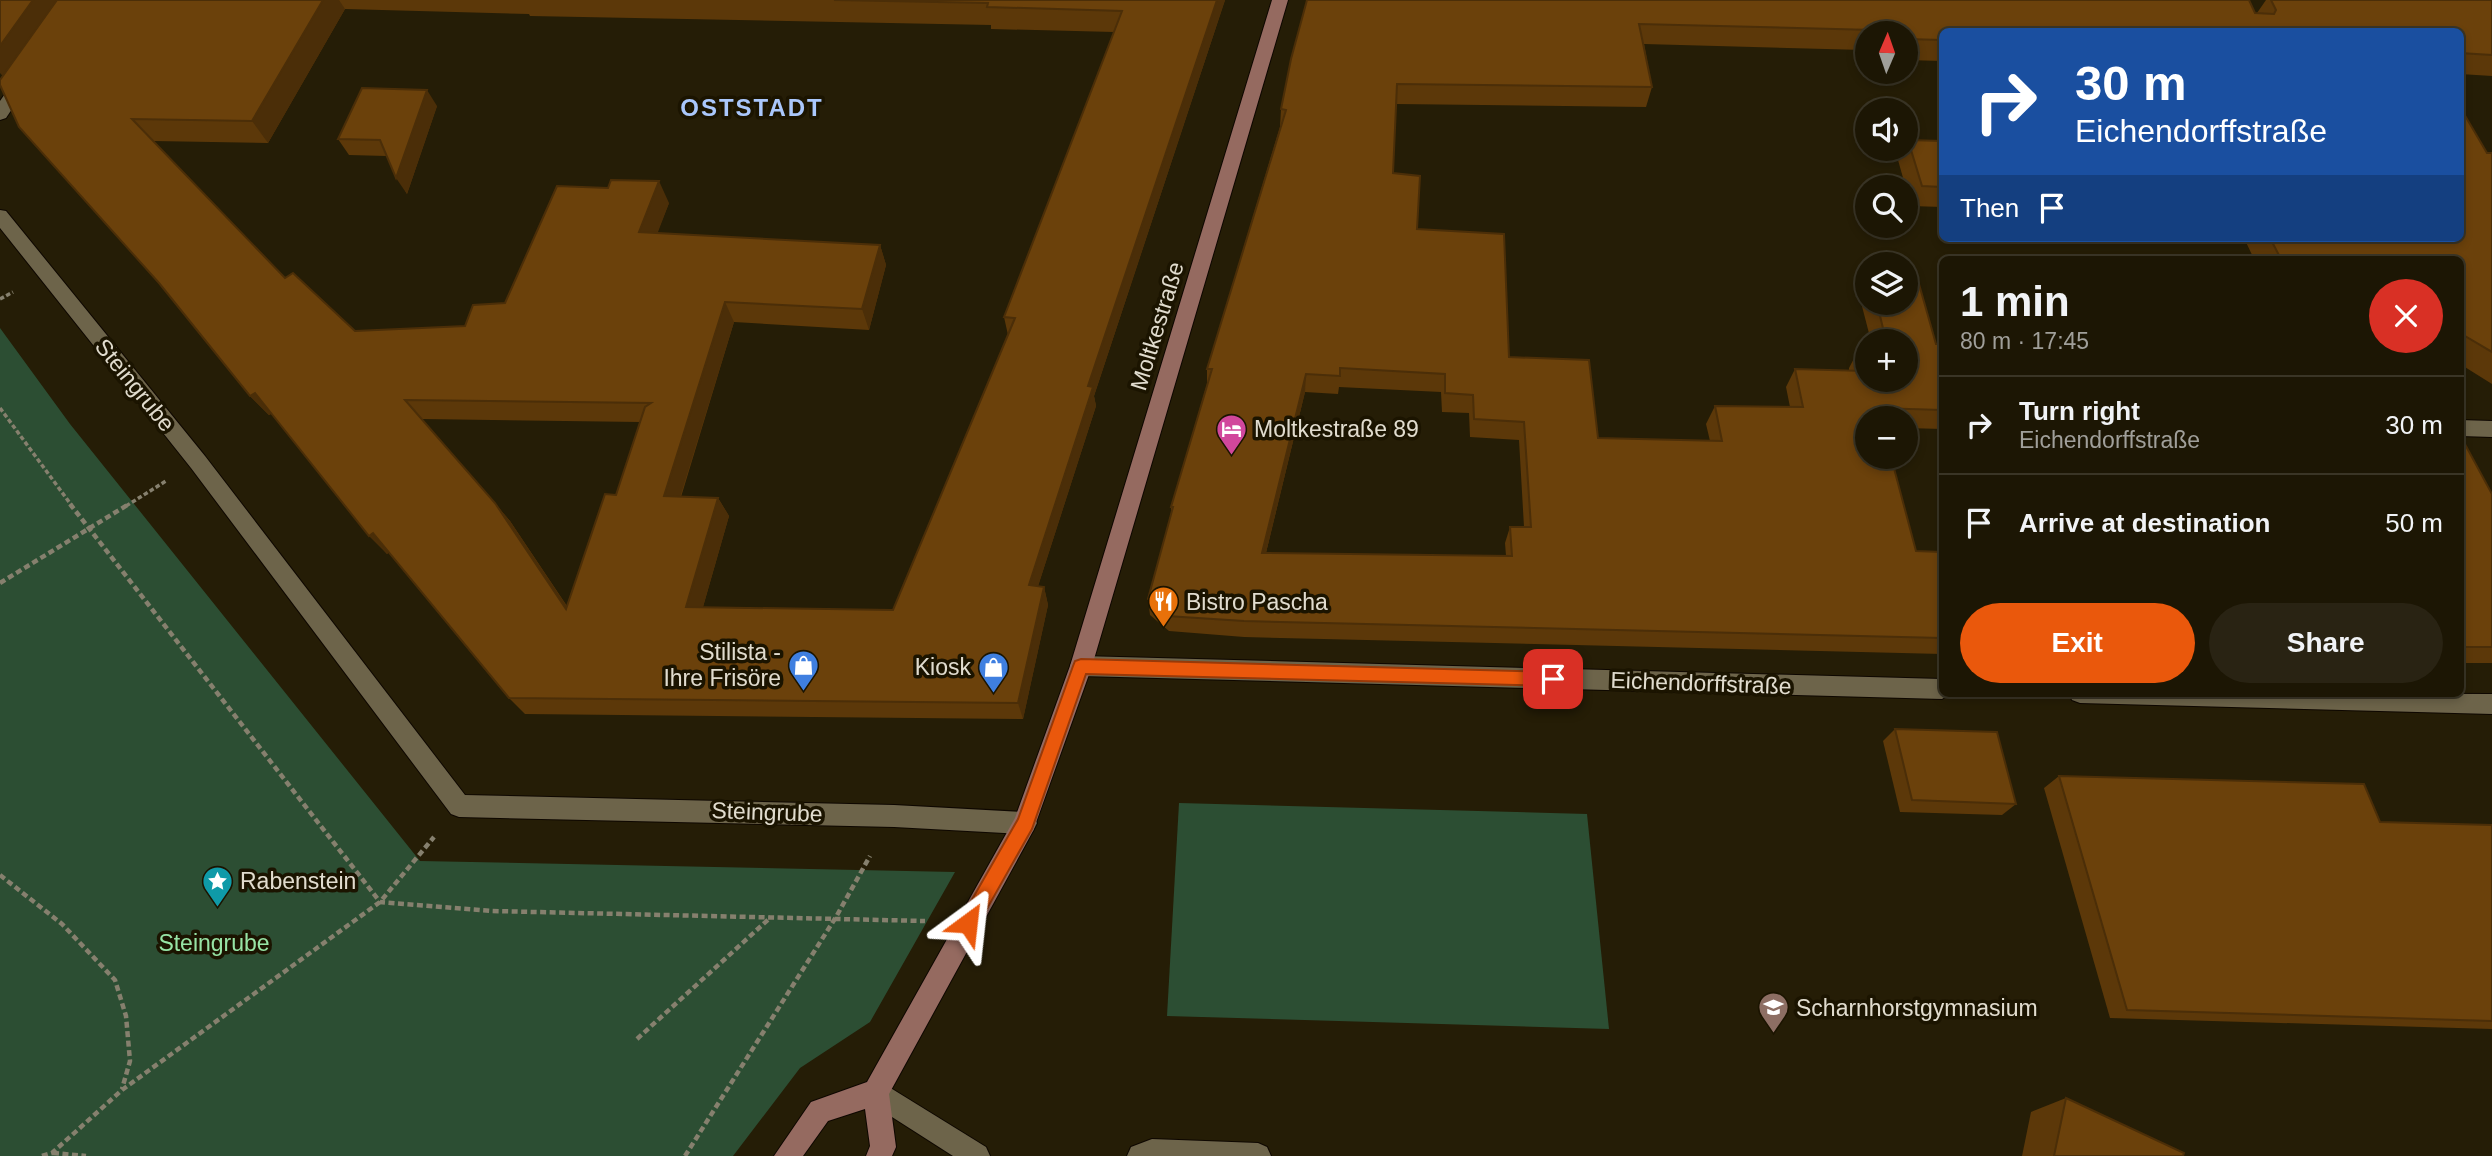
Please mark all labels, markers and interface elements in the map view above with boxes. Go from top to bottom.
north arrow [1855,21,1918,84]
map controls [1855,21,1918,469]
icon: right [1960,56,2051,147]
text: 30 m [2075,56,2187,110]
district label: OSTSTADT [680,94,824,121]
button: sound [1855,98,1918,161]
text: Eichendorffstraße [2075,113,2327,149]
button: search [1855,175,1918,238]
icon: arrive [2033,189,2071,227]
text: Then [1960,193,2019,223]
button: layers [1855,252,1918,315]
street label: Moltkestraße [1125,259,1189,393]
text: 1 min [1960,278,2070,325]
button: close [2369,279,2443,353]
text: 80 m · 17:45 [1960,328,2089,354]
button: + [1855,329,1918,392]
street label: Steingrube [90,334,180,436]
text: Turn right [2019,396,2140,426]
button: − [1855,406,1918,469]
icon: right [1960,406,1998,444]
text: 30 m [2385,410,2443,440]
hotel icon: Moltkestraße 89 [1214,412,1248,456]
place label: Moltkestraße 89 [1254,416,1419,442]
text: Eichendorffstraße [2019,427,2200,453]
icon: arrive [1960,504,1998,542]
text: Arrive at destination [2019,508,2270,538]
text: 50 m [2385,508,2443,538]
restaurant icon: Bistro Pascha [1146,585,1180,629]
place label: Bistro Pascha [1186,589,1328,615]
button: Exit [1960,603,2195,683]
button: Share [2209,603,2443,683]
place label: Stilista - Ihre Frisöre [663,639,781,691]
shop icon: Stilista - Ihre Frisöre [787,648,821,692]
pin [1523,649,1583,709]
shop icon: Kiosk [977,650,1011,694]
place label: Kiosk [915,654,971,680]
icon: arrive [1534,660,1572,698]
street label: Eichendorffstraße [1610,667,1792,699]
street label: Steingrube [711,797,823,827]
place icon: Rabenstein [200,864,234,908]
place label: Rabenstein [240,868,356,894]
position arrow [931,886,1005,960]
park label: Steingrube [158,930,270,956]
school or university icon: Scharnhorstgymnasium [1756,991,1790,1035]
place label: Scharnhorstgymnasium [1796,995,2038,1021]

